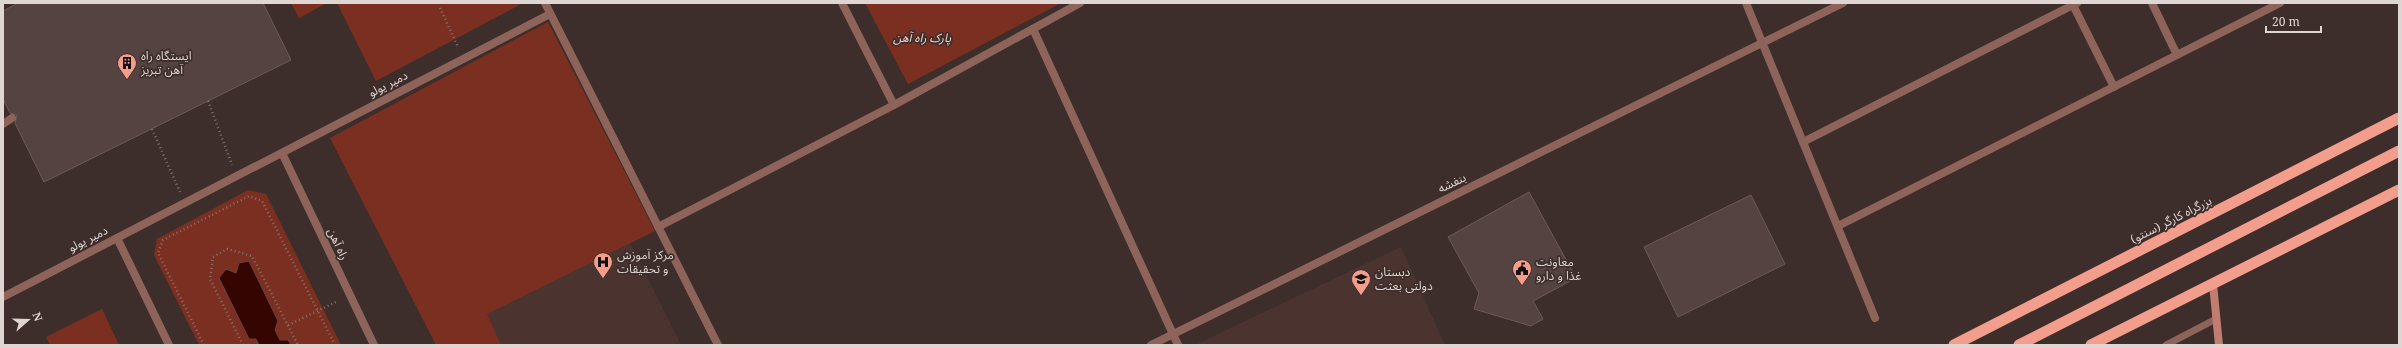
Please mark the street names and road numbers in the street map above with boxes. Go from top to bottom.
street label: دمیر یولو [365,66,411,101]
street label: بنفشه [1435,168,1469,197]
street label: بزرگراه کارگر (سنتو) [2127,192,2214,247]
street label: دمیر یولو [65,221,111,256]
street label: راه آهن [324,225,353,263]

